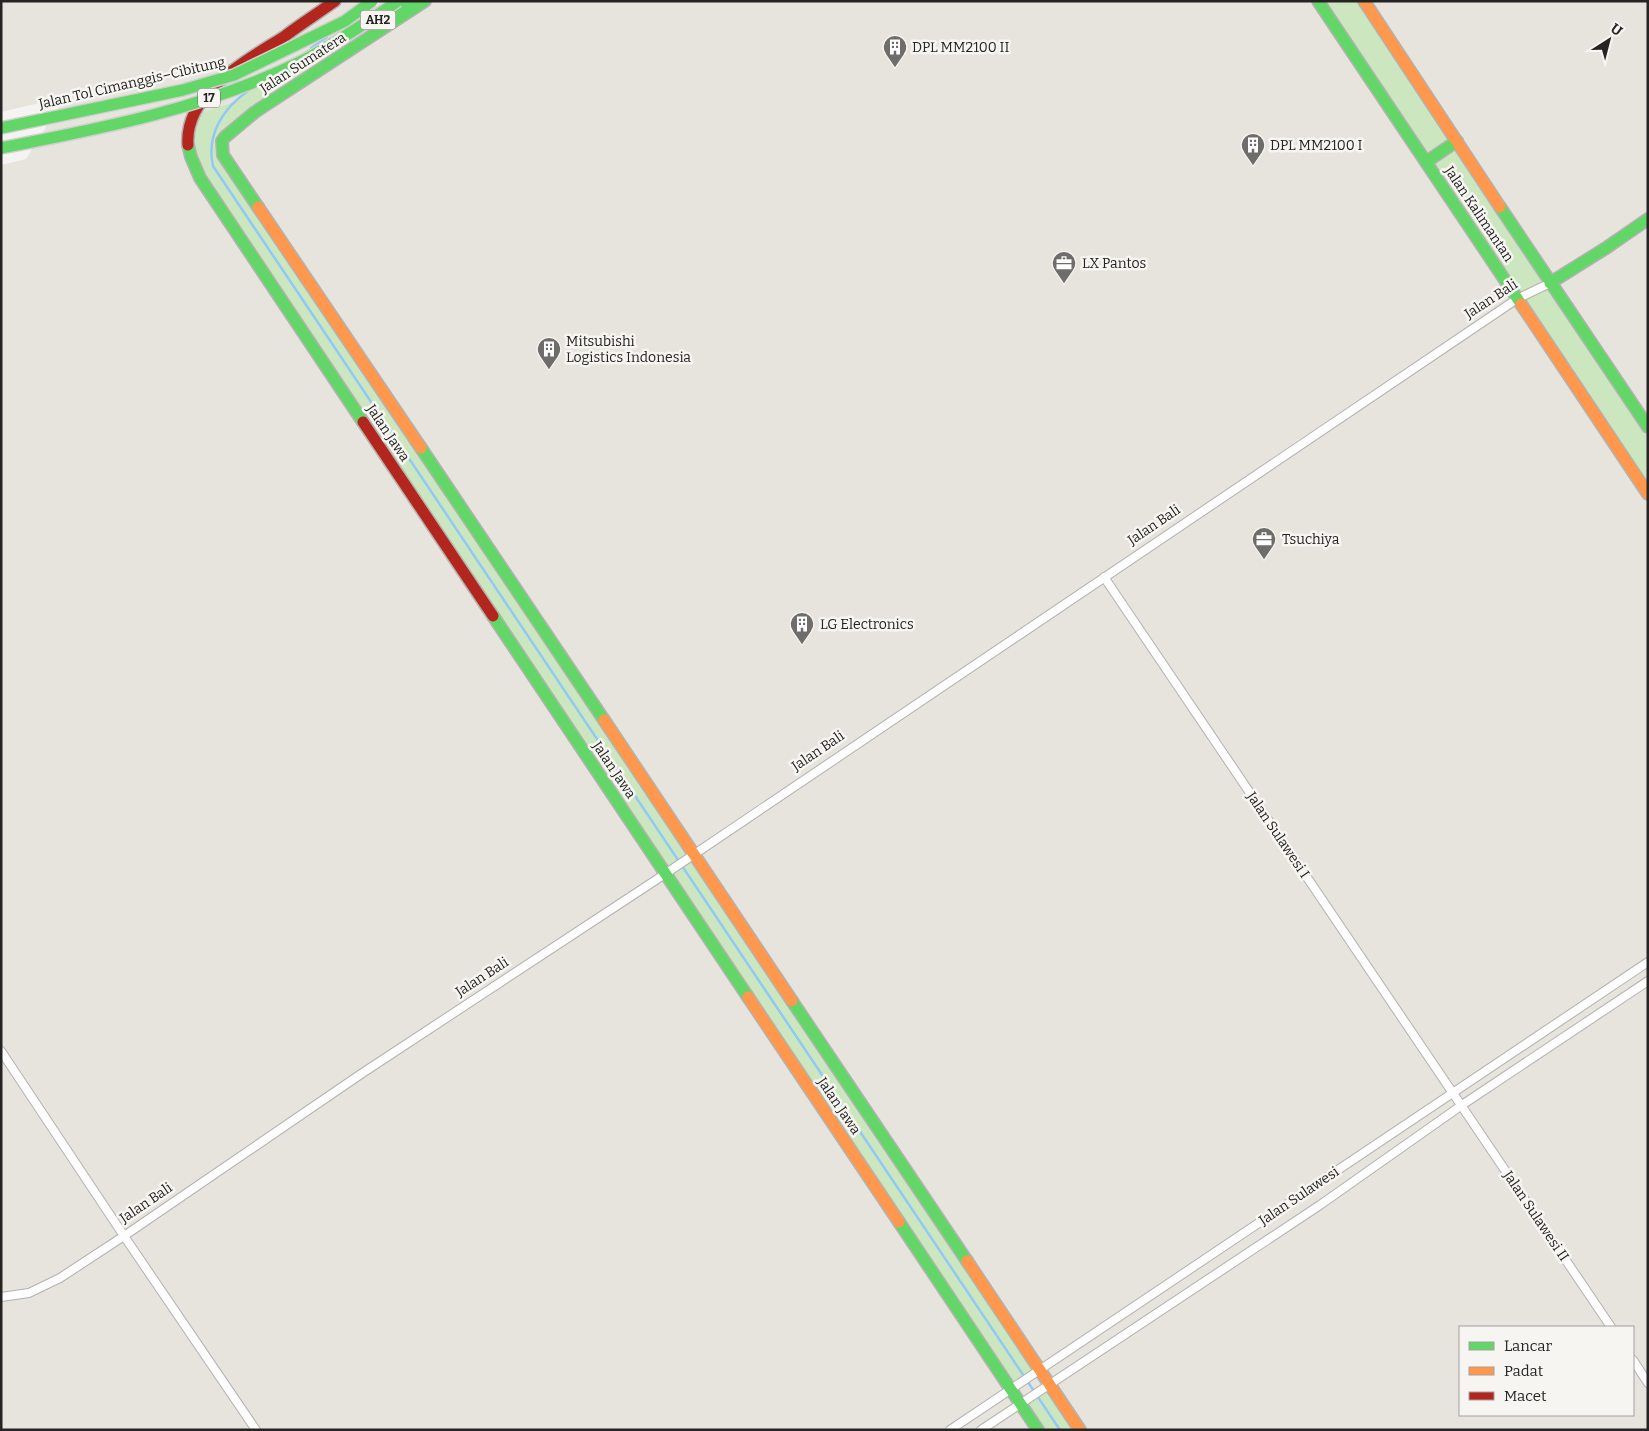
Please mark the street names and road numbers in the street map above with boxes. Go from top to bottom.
road number: AH2 [360,10,396,30]
street label: Jalan Sumatera [256,29,349,98]
street label: Jalan Tol Cimanggis–Cibitung [36,53,227,113]
road number: 17 [198,89,220,108]
street label: Jalan Kalimantan [1440,162,1517,265]
street label: Jalan Bali [1460,276,1521,323]
street label: Jalan Jawa [362,400,414,465]
street label: Jalan Bali [1124,501,1184,549]
street label: Jalan Bali [788,727,848,775]
street label: Jalan Jawa [588,737,640,802]
street label: Jalan Sulawesi I [1242,788,1313,881]
street label: Jalan Bali [451,954,512,1001]
street label: Jalan Jawa [813,1073,865,1138]
street label: Jalan Sulawesi [1255,1163,1342,1230]
street label: Jalan Sulawesi II [1499,1167,1573,1264]
street label: Jalan Bali [116,1179,176,1227]

